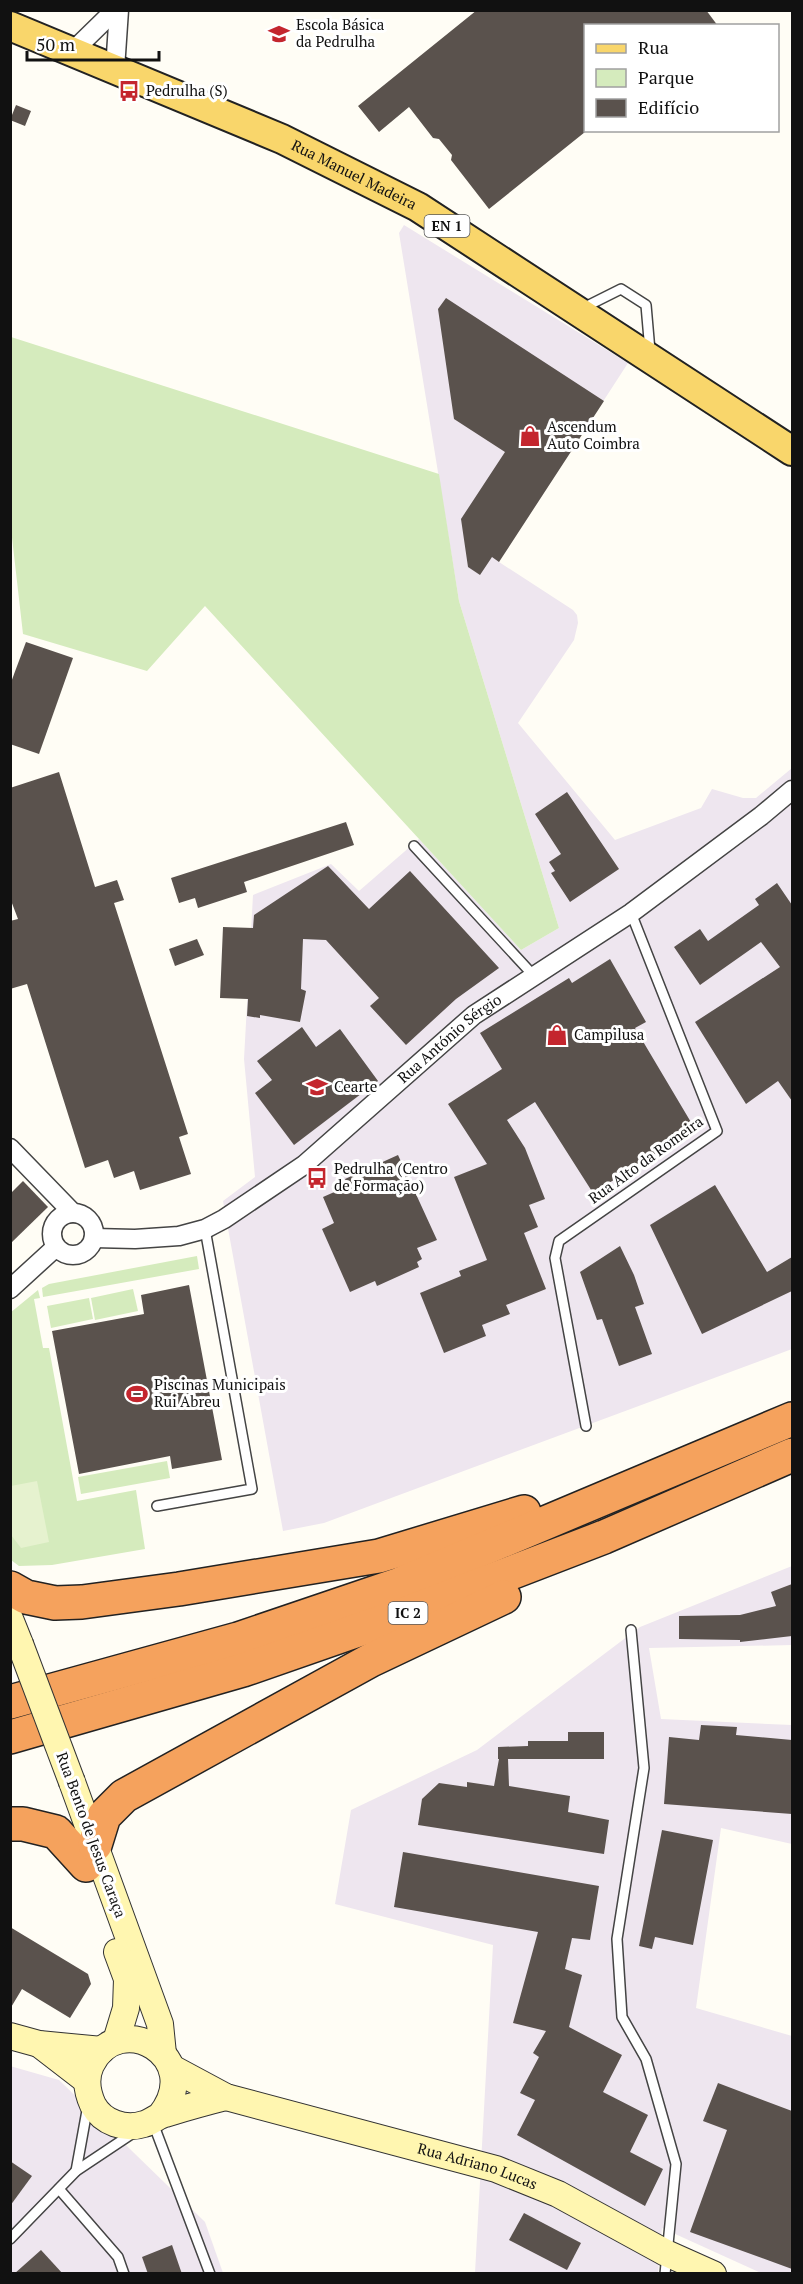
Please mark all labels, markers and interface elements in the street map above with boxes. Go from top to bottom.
place label: Escola Básica da Pedrulha [296,14,385,51]
school or university icon: Escola Básica da Pedrulha [267,22,291,46]
scale bar [27,24,159,62]
legend [584,24,779,132]
text: 50 m [36,32,76,56]
text: Rua [638,35,669,59]
text: Parque [638,65,694,89]
bus stop icon: Pedrulha (S) [117,79,141,103]
place label: Pedrulha (S) [146,80,228,100]
text: Edifício [638,95,699,119]
street label: Rua Manuel Madeira [288,134,421,214]
road number: EN 1 [424,215,470,237]
place label: Ascendum Auto Coimbra [547,416,640,453]
shop icon: Ascendum Auto Coimbra [518,424,542,448]
street label: Rua António Sérgio [393,989,505,1087]
shop icon: Campilusa [545,1023,569,1047]
place label: Campilusa [574,1024,645,1044]
school or university icon: Cearte [305,1075,329,1099]
place label: Cearte [334,1076,377,1096]
street label: Rua Alto da Romeira [584,1111,707,1207]
place label: Pedrulha (Centro de Formação) [334,1158,448,1195]
bus stop icon: Pedrulha (Centro de Formação) [305,1166,329,1190]
place label: Piscinas Municipais Rui Abreu [154,1374,286,1411]
sports icon: Piscinas Municipais Rui Abreu [125,1382,149,1406]
road number: IC 2 [388,1602,428,1624]
street label: Rua Bento de Jesus Caraça [53,1749,131,1921]
street label: Rua Adriano Lucas [415,2138,540,2194]

